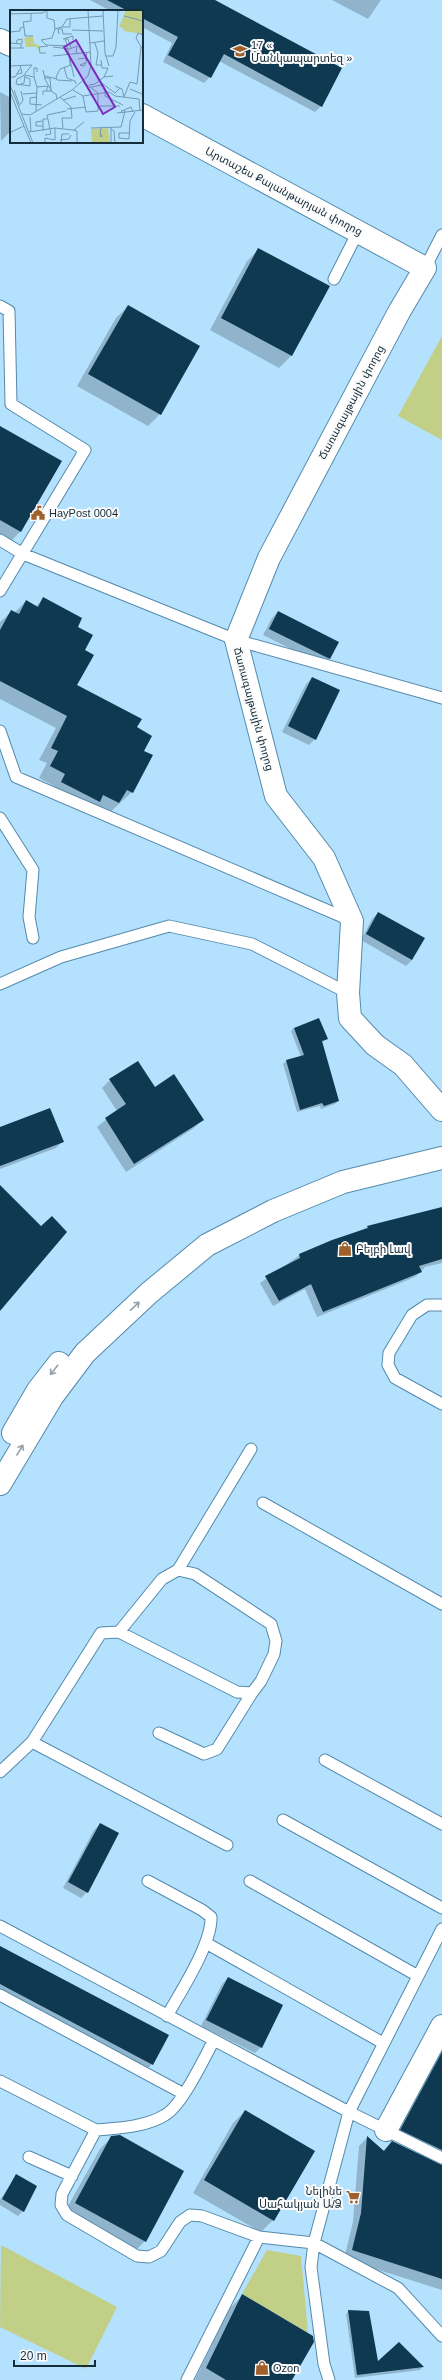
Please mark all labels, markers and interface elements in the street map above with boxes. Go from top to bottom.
inset map [10,10,143,143]
place label: 17 « Մանկապարտեզ » [251,39,352,65]
school or university icon: 17 « Մանկապարտեզ » [232,43,248,59]
street label: Արտաշես Քալանթարյան փողոց [203,144,365,239]
street label: Ճառագայթային փողոց [316,343,387,462]
public building icon: HayPost 0004 [30,505,46,521]
place label: HayPost 0004 [49,507,118,519]
street label: Ճառագայթային փողոց [231,646,276,772]
shop icon: Բեյբի Լավ [337,1241,353,1257]
place label: Բեյբի Լավ [356,1243,411,1256]
one-way arrow [130,1301,140,1310]
one-way arrow [50,1364,58,1375]
one-way arrow [17,1444,25,1456]
place label: Նելինե Սահակյան Ա/Ձ [259,2185,342,2211]
supermarket icon: Նելինե Սահակյան Ա/Ձ [345,2189,361,2205]
scale bar [14,2342,95,2368]
text: 20 m [20,2349,47,2363]
shop icon: Ozon [254,2360,270,2376]
place label: Ozon [273,2362,299,2374]

